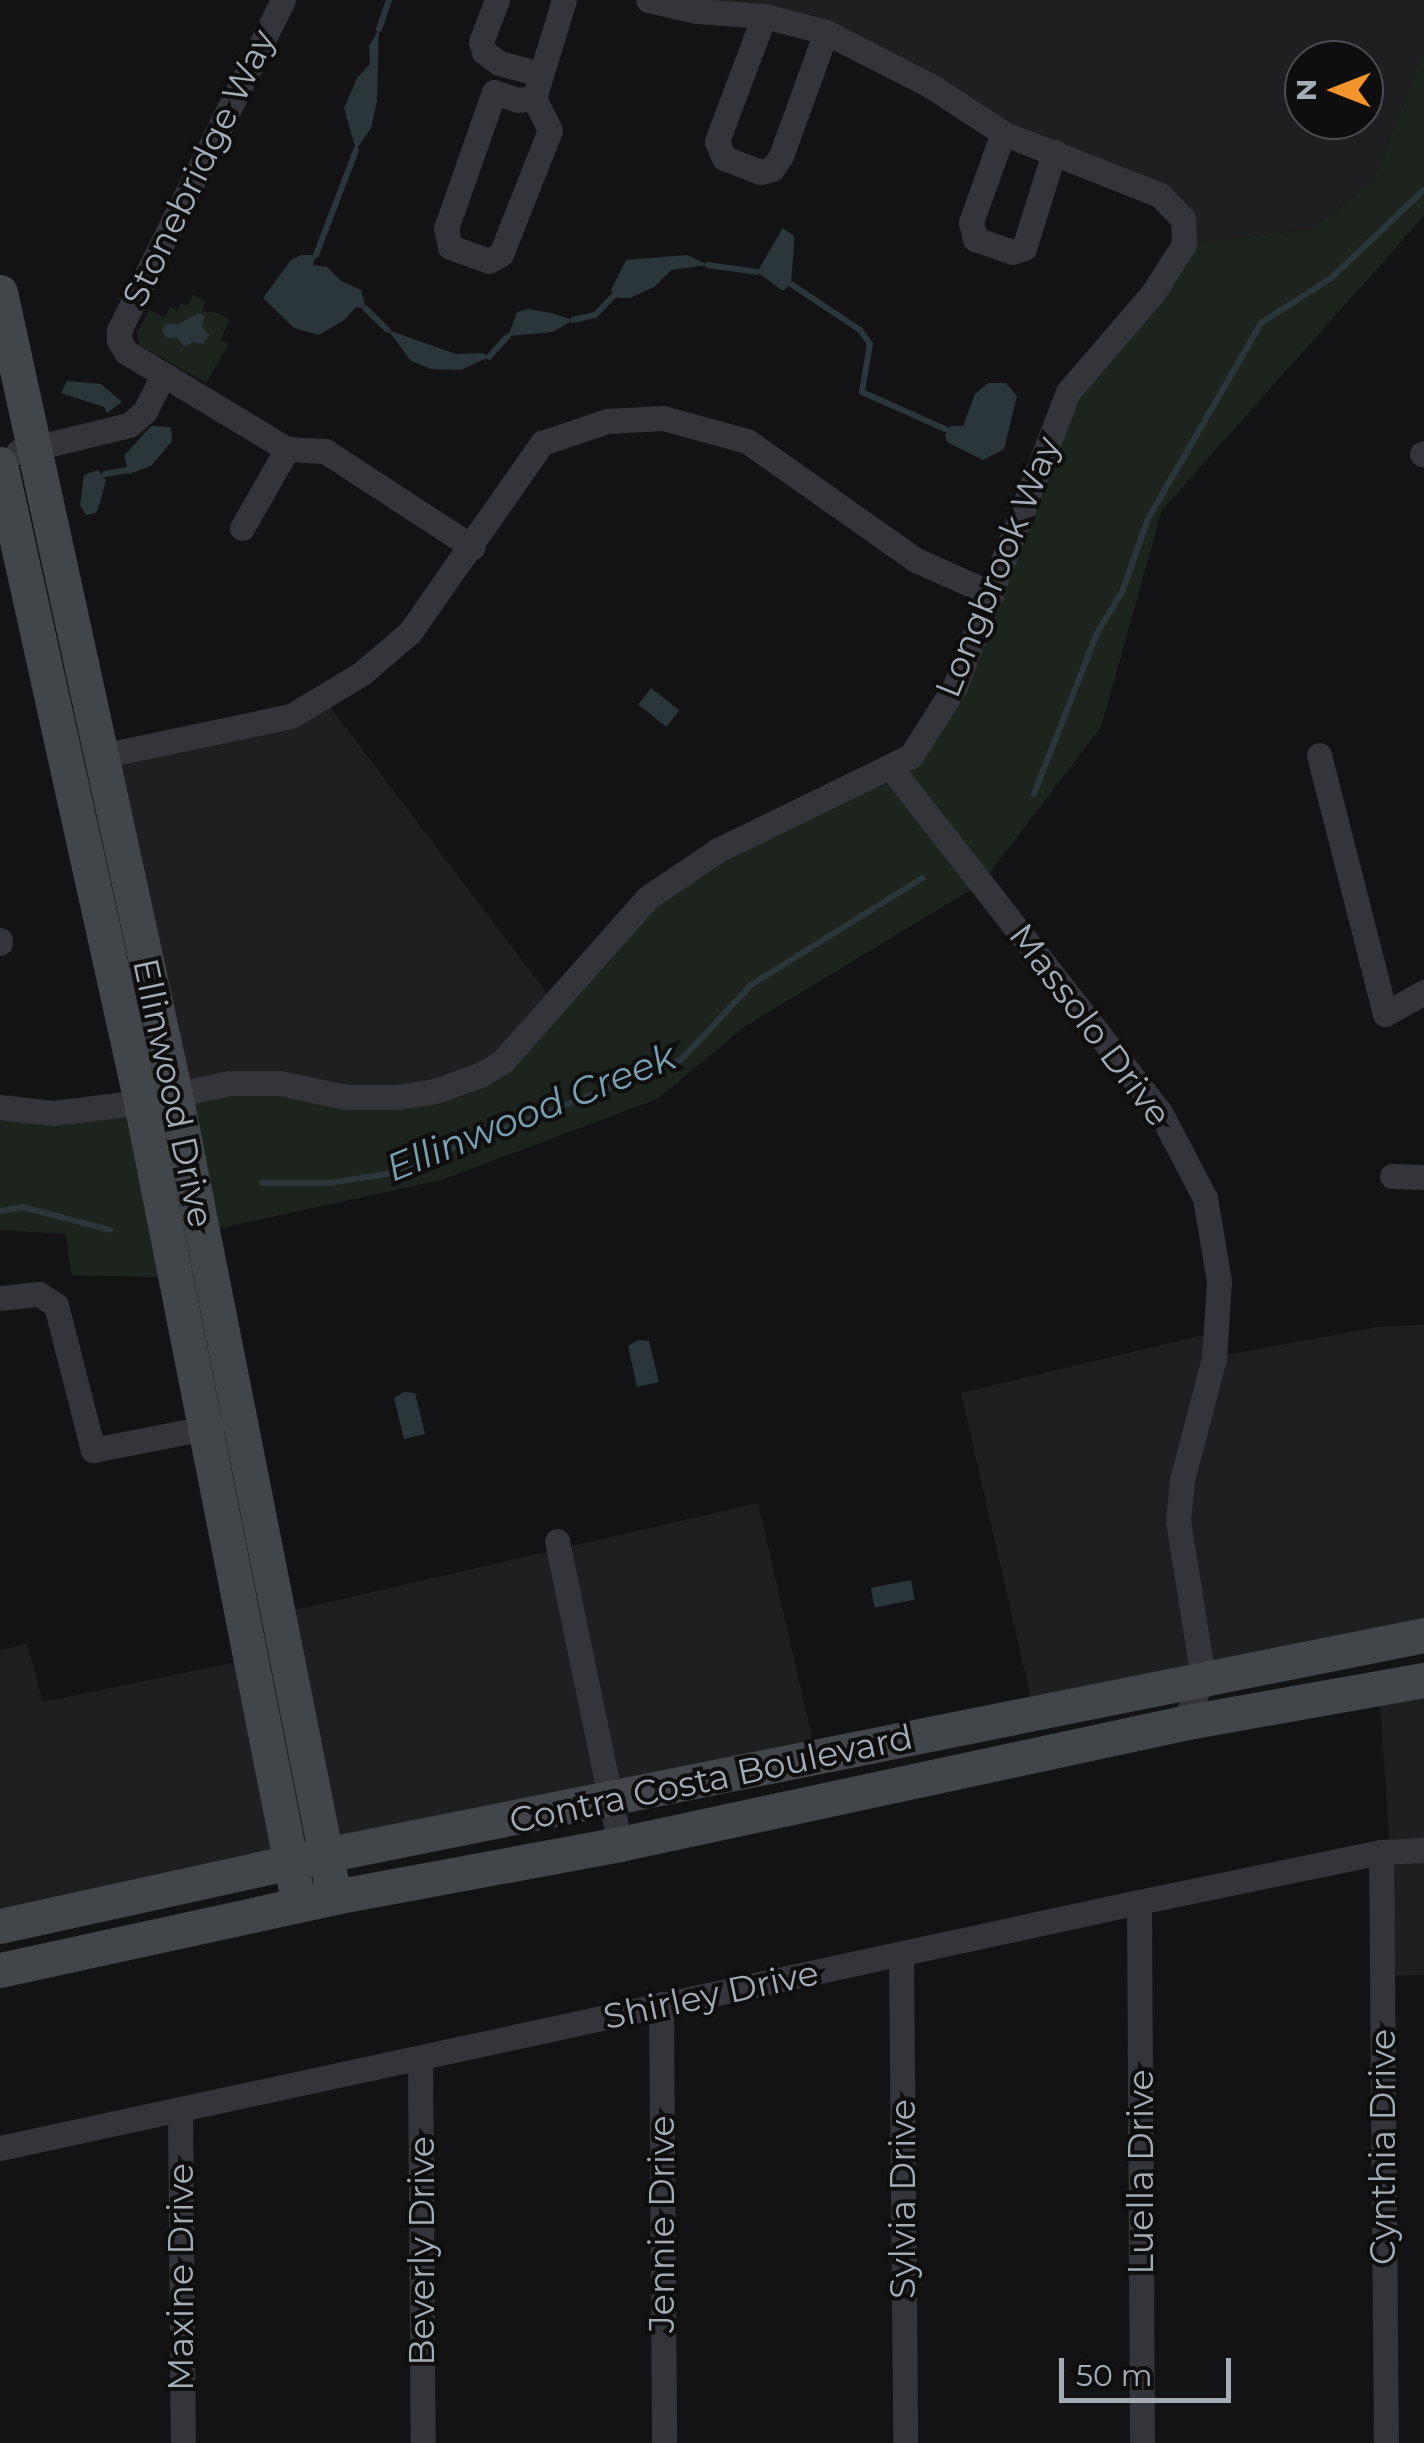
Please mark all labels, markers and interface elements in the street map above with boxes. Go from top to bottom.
street label: Stonebridge Way [114,23,284,313]
north arrow [1284,40,1384,140]
text: N [1289,79,1323,101]
street label: Longbrook Way [927,431,1069,703]
street label: Massolo Drive [1000,916,1180,1134]
street label: Ellinwood Drive [124,955,222,1231]
water label: Ellinwood Creek [380,1033,682,1191]
street label: Contra Costa Boulevard [506,1716,916,1842]
street label: Shirley Drive [600,1952,822,2038]
street label: Cynthia Drive [1362,2029,1404,2265]
street label: Luella Drive [1120,2069,1162,2275]
street label: Sylvia Drive [882,2099,924,2299]
street label: Jennie Drive [641,2115,683,2333]
street label: Beverly Drive [401,2136,443,2366]
street label: Maxine Drive [160,2163,202,2391]
scale bar [1064,2338,1236,2400]
text: 50 m [1076,2357,1153,2394]

